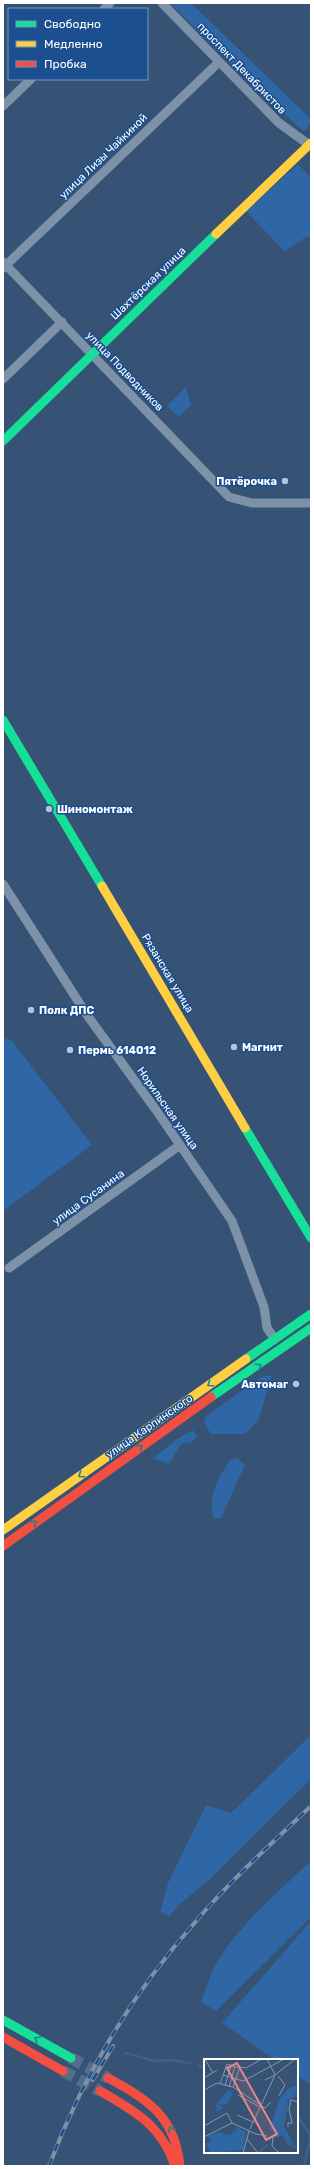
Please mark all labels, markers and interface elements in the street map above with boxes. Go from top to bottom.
legend [8,8,148,80]
text: Свободно [44,17,101,31]
street label: проспект Декабристов [195,20,289,117]
text: Медленно [44,37,103,51]
text: Пробка [44,57,87,71]
street label: улица Лизы Чайкиной [57,111,150,202]
street label: Шахтёрская улица [108,244,189,323]
street label: улица Подводников [83,329,166,414]
place label: Пятёрочка [216,475,277,488]
marker: Пятёрочка [280,476,290,486]
place label: Шиномонтаж [57,803,133,816]
marker: Шиномонтаж [44,804,54,814]
street label: Рязанская улица [139,931,196,1015]
place label: Полк ДПС [39,1004,95,1017]
marker: Полк ДПС [26,1005,36,1015]
place label: Магнит [242,1041,283,1054]
marker: Магнит [229,1042,239,1052]
place label: Пермь 614012 [78,1044,156,1057]
marker: Пермь 614012 [65,1045,75,1055]
street label: Норильская улица [134,1065,201,1152]
street label: улица Сусанина [50,1167,127,1228]
one-way arrow [255,1363,262,1371]
place label: Автомаг [241,1378,288,1391]
one-way arrow [208,1379,215,1386]
marker: Автомаг [291,1379,301,1389]
street label: улица Карпинского [103,1392,195,1461]
one-way arrow [136,1445,143,1452]
one-way arrow [78,1470,85,1478]
one-way arrow [30,1520,37,1527]
one-way arrow [34,2037,41,2044]
inset map [204,2059,298,2153]
one-way arrow [168,2125,176,2133]

